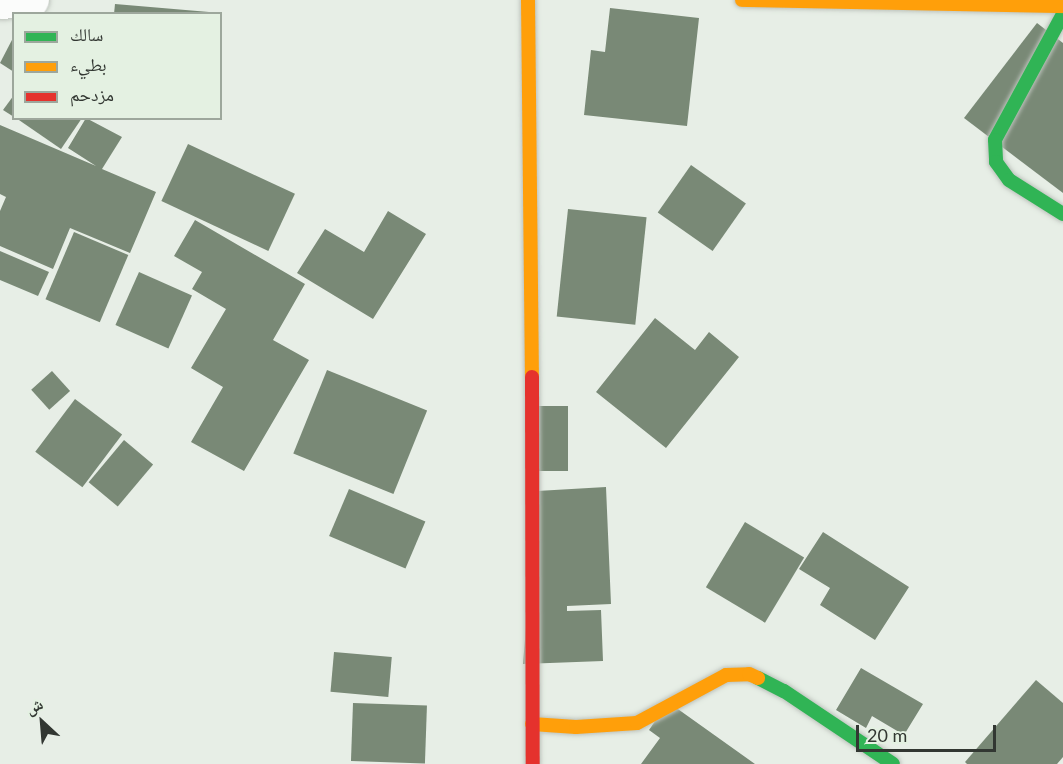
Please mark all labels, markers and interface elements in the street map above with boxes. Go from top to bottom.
legend [12,12,222,120]
text: سالك [70,23,103,45]
text: بطيء [70,53,107,75]
text: مزدحم [70,83,114,105]
north arrow [12,692,72,752]
text: ش [22,693,46,718]
scale bar [859,713,998,751]
text: 20 m [867,724,907,746]

